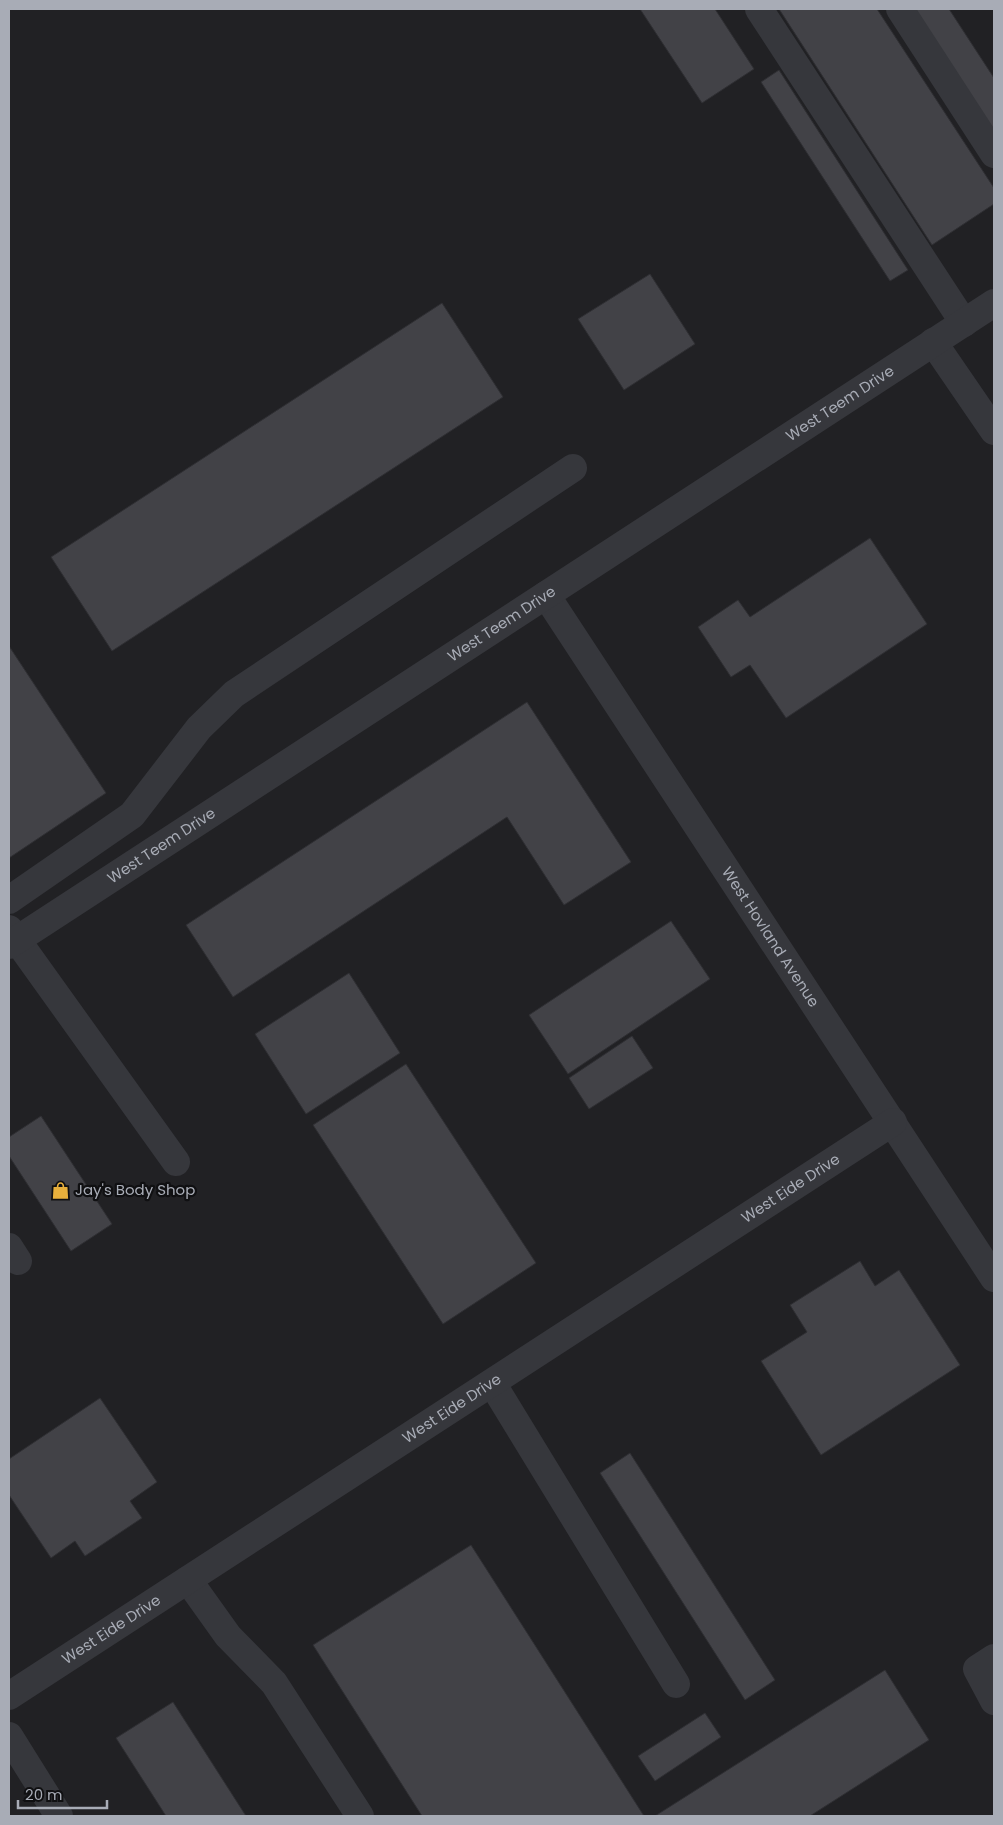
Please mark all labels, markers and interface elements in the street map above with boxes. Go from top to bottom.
street label: West Teem Drive [782,360,898,446]
street label: West Teem Drive [443,581,559,666]
street label: West Teem Drive [103,802,219,888]
street label: West Hovland Avenue [717,863,824,1011]
street label: West Eide Drive [737,1148,844,1228]
place label: Jay's Body Shop [75,1179,195,1200]
shop icon: Jay's Body Shop [51,1180,71,1200]
street label: West Eide Drive [398,1368,505,1448]
street label: West Eide Drive [58,1589,164,1669]
scale bar [18,1778,106,1810]
text: 20 m [25,1784,63,1805]

